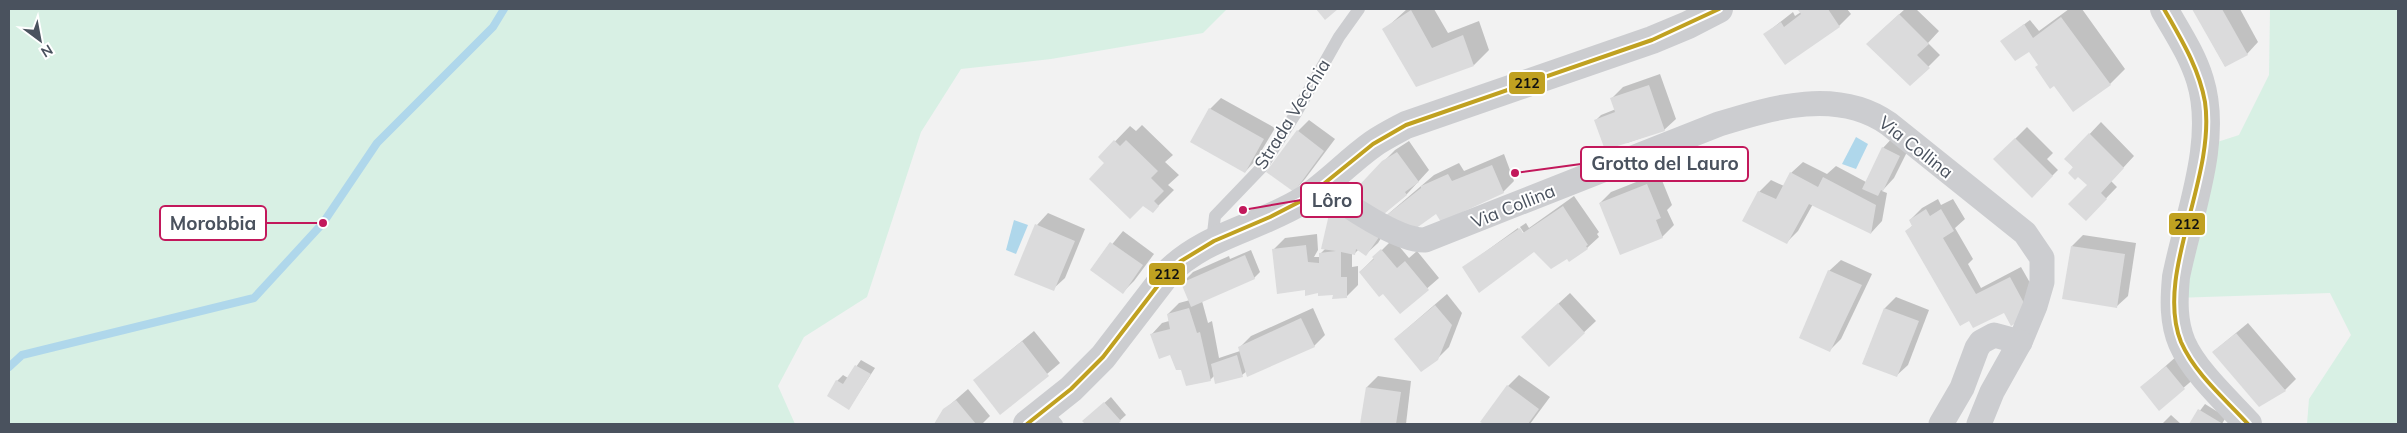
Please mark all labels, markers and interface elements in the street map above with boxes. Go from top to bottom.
north arrow [15,15,65,65]
text: N [38,41,56,61]
street label: Strada Vecchia [1249,55,1335,173]
line badge: 212 [1508,71,1546,95]
text: 212 [1514,74,1540,92]
street label: Via Collina [1874,111,1958,183]
callout: Grotto del Lauro [1581,147,1748,181]
text: Grotto del Lauro [1591,151,1739,175]
street label: Via Collina [1468,179,1558,233]
callout: Lôro [1301,183,1362,217]
text: Lôro [1312,188,1352,212]
callout: Morobbia [160,206,266,240]
text: Morobbia [170,211,256,235]
line badge: 212 [2168,212,2206,236]
text: 212 [2174,215,2200,233]
line badge: 212 [1148,262,1186,286]
text: 212 [1154,265,1180,283]

